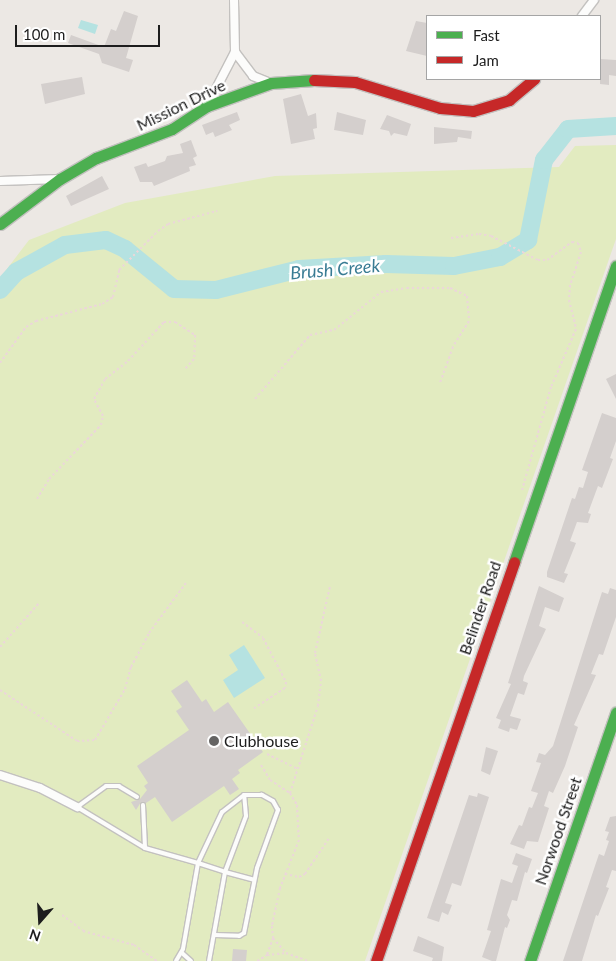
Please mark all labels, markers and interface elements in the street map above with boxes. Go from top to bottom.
scale bar [18,15,162,47]
legend [426,15,601,80]
text: 100 m [23,25,65,43]
text: Fast [473,26,500,44]
text: Jam [473,51,499,69]
street label: Mission Drive [133,75,229,135]
water label: Brush Creek [289,254,381,284]
street label: Belinder Road [455,559,505,657]
place label: Clubhouse [224,731,299,751]
marker: Clubhouse [208,735,220,747]
street label: Norwood Street [531,775,585,887]
north arrow [15,896,65,946]
text: N [27,926,43,945]

